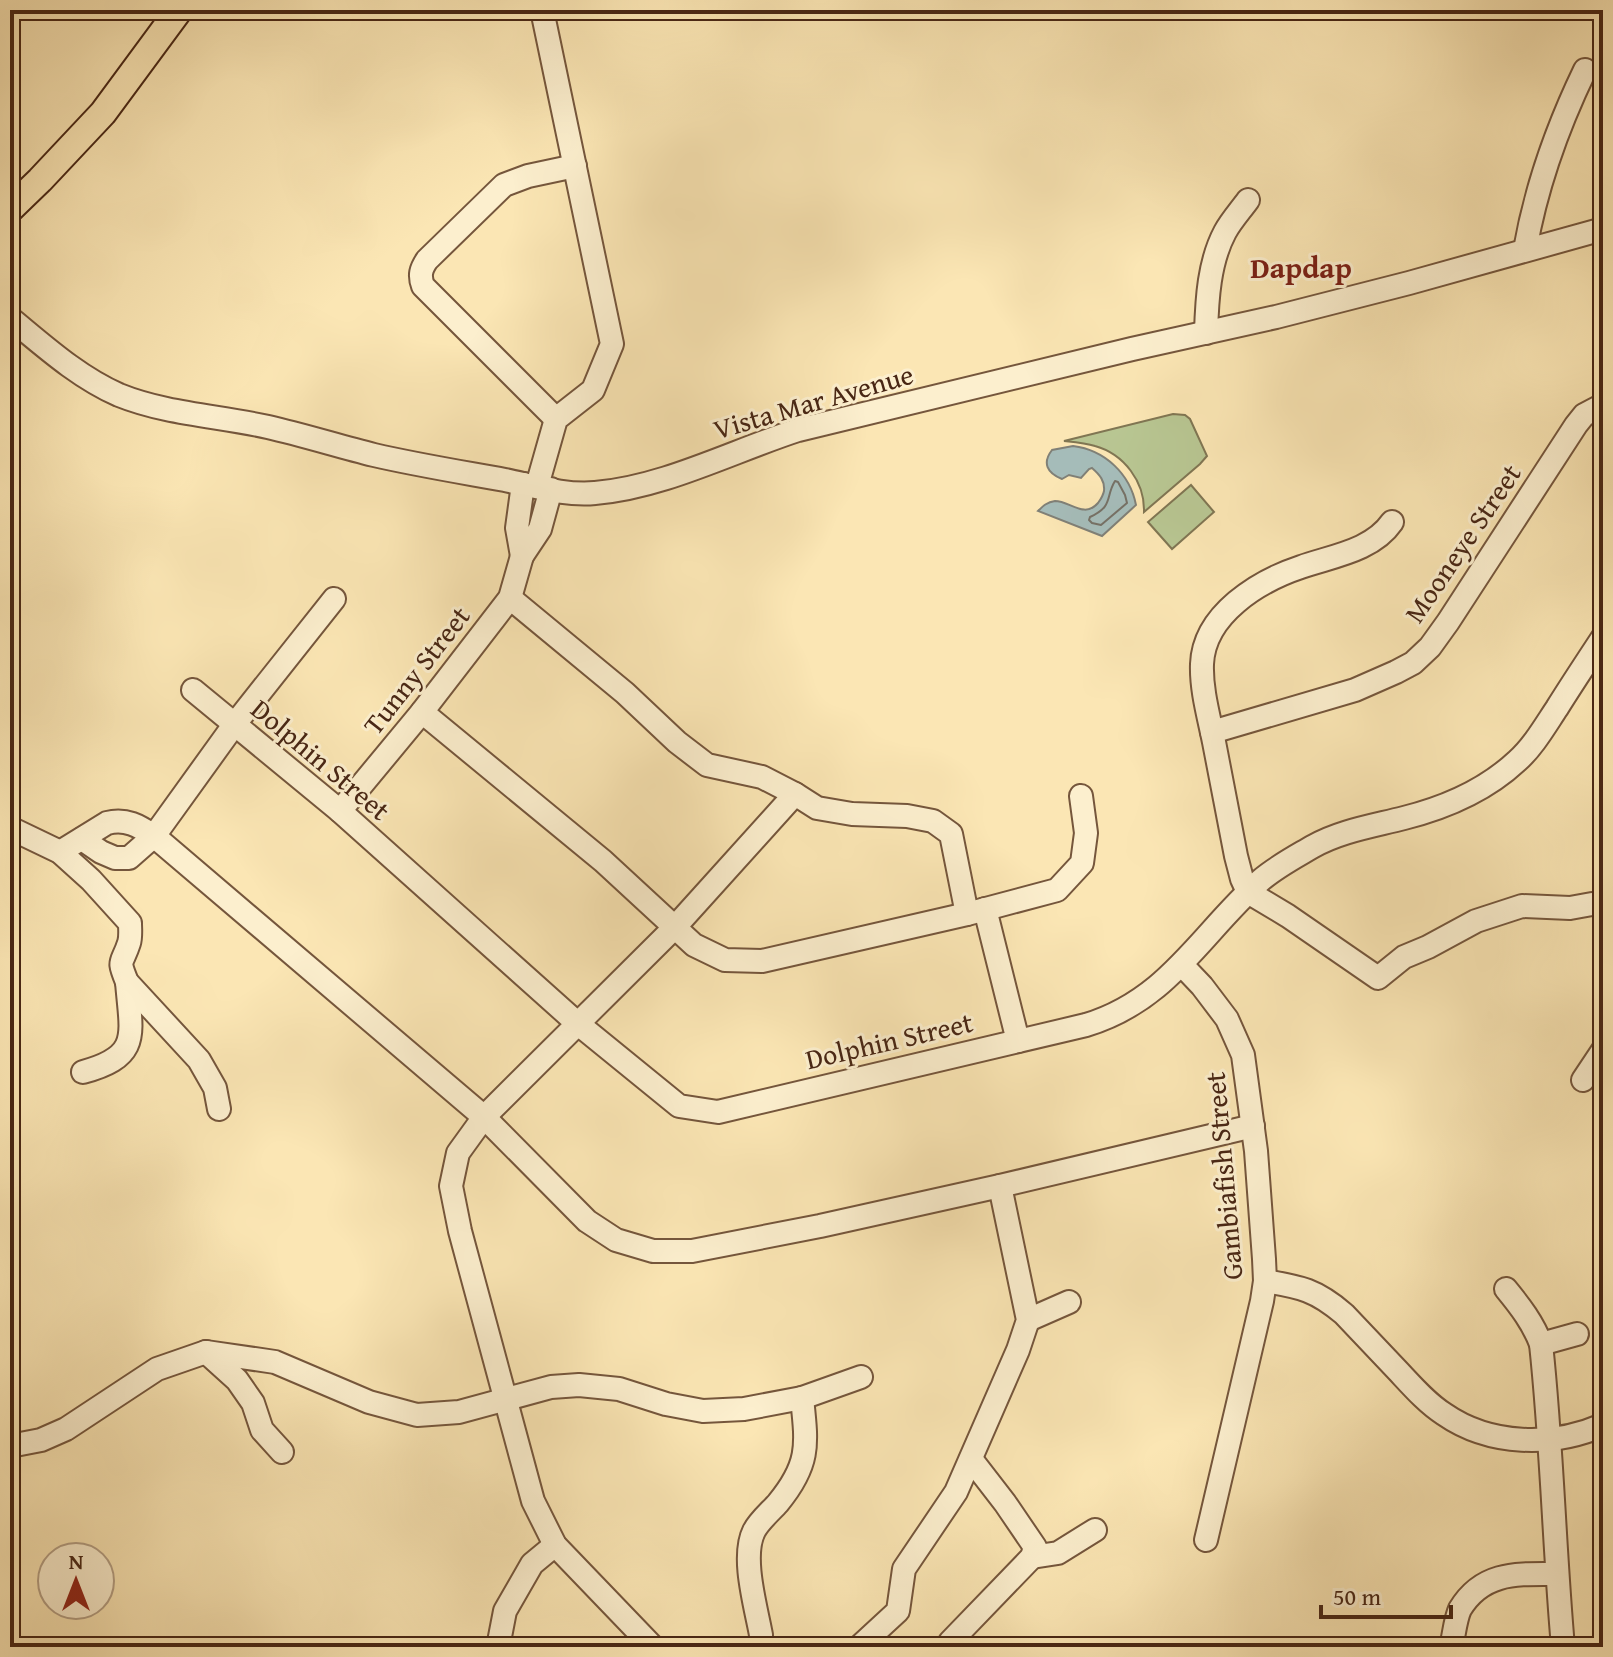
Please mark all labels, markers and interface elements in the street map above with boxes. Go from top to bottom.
district label: Dapdap [1250,245,1352,289]
street label: Vista Mar Avenue [708,353,918,449]
street label: Mooneye Street [1394,455,1530,631]
street label: Tunny Street [353,597,479,743]
street label: Dolphin Street [242,688,400,830]
street label: Dolphin Street [801,1001,977,1079]
street label: Gambiafish Street [1193,1070,1253,1282]
north arrow [36,1541,116,1621]
text: N [69,1545,84,1577]
scale bar [1321,1569,1451,1619]
text: 50 m [1333,1579,1381,1614]

